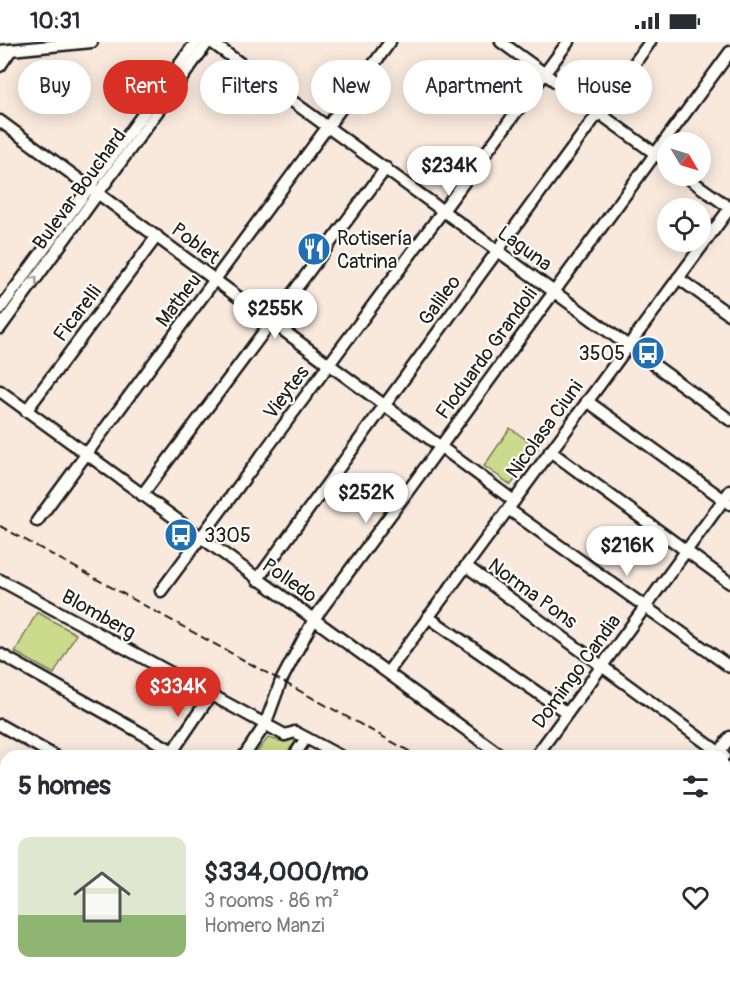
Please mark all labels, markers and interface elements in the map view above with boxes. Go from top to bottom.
text: 10:31 [30,7,80,35]
chip: Buy [18,60,91,114]
chip: Rent [103,60,188,114]
chip: Filters [200,60,299,114]
chip: New [311,60,391,114]
chip: Apartment [403,60,543,114]
chip: House [555,60,652,114]
street label: Bulevar Bouchard [27,124,132,255]
north arrow [657,132,711,186]
map controls [657,132,711,252]
pin: $234K [407,146,491,197]
text: $234K [421,153,477,178]
button: locate [657,198,711,252]
street label: Poblet [167,217,226,270]
street label: Laguna [493,220,557,277]
place label: Rotisería Catrina [337,226,412,274]
restaurant icon: Rotisería Catrina [296,231,332,267]
street label: Matheu [150,269,207,332]
street label: Galileo [413,270,466,330]
one-way arrow [27,276,38,287]
street label: Ficarelli [48,280,107,347]
street label: Floduardo Grandoli [430,283,543,424]
pin: $255K [233,289,317,340]
text: $255K [247,296,303,321]
bus stop icon: 3505 [630,335,666,371]
place label: 3505 [579,341,625,366]
street label: Vieytes [258,360,315,424]
street label: Nicolasa Ciuni [500,375,588,483]
pin: $252K [324,473,408,524]
text: $252K [338,480,394,505]
bus stop icon: 3305 [163,517,199,553]
place label: 3305 [204,523,251,548]
pin: $216K [585,526,669,577]
text: $216K [600,533,654,558]
street label: Polledo [257,553,322,608]
street label: Norma Pons [483,553,582,634]
street label: Blomberg [57,584,140,645]
street label: Domingo Candia [527,609,626,733]
pin: $334K [136,667,220,718]
text: $334K [150,674,206,699]
text: 5 homes [18,770,111,802]
icon: filters [679,770,712,803]
text: $334,000/mo [204,856,368,888]
icon: home [66,861,138,933]
icon: heart [679,881,712,914]
text: 3 rooms · 86 m² [204,888,339,913]
text: Homero Manzi [204,913,325,938]

